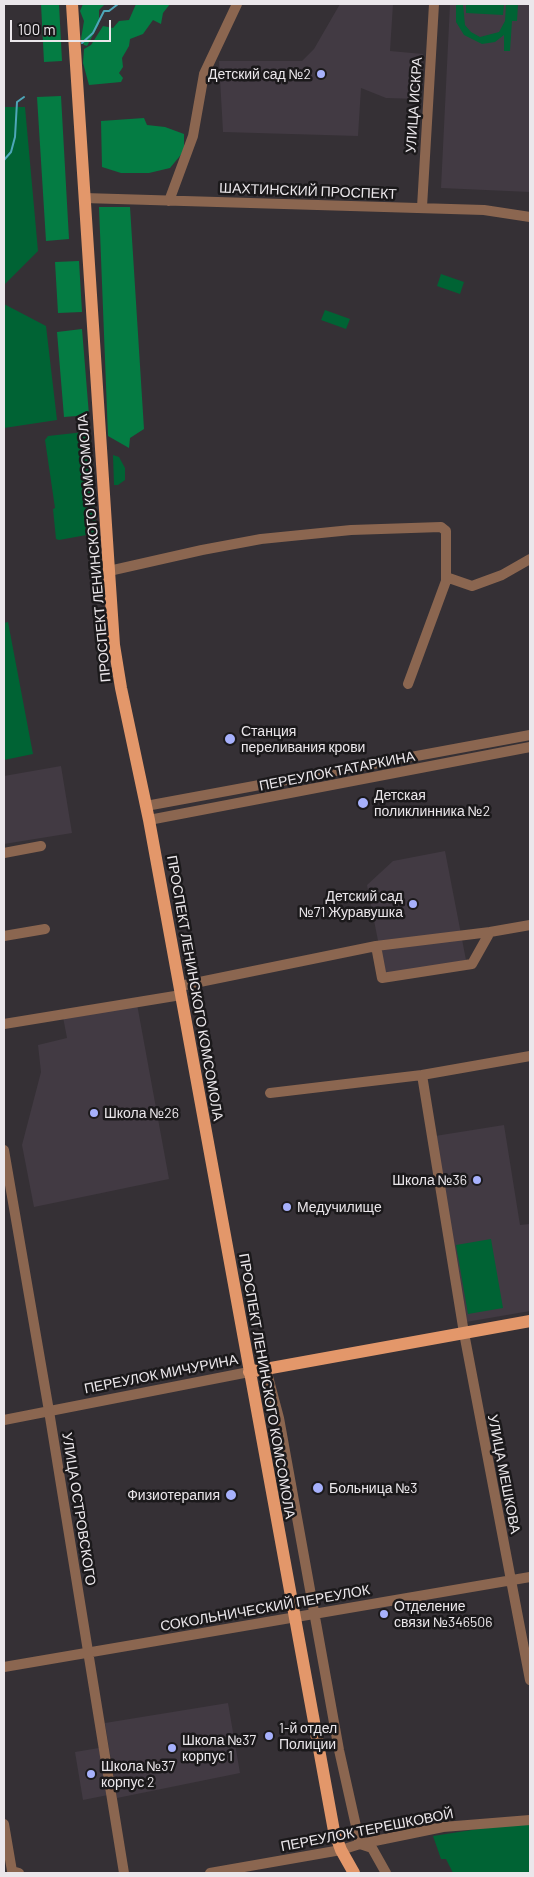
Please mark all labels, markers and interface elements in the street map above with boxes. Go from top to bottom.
scale bar [12,10,114,42]
text: 100 m [18,20,56,38]
street label: УЛИЦА ИСКРА [402,56,426,154]
place label: Детский сад №2 [208,66,311,82]
marker: Детский сад №2 [315,68,327,80]
street label: ШАХТИНСКИЙ ПРОСПЕКТ [219,180,397,202]
street label: ПРОСПЕКТ ЛЕНИНСКОГО КОМСОМОЛА [74,413,114,683]
place label: Станция переливания крови [241,723,365,756]
marker: Станция переливания крови [223,732,237,746]
street label: ПЕРЕУЛОК ТАТАРКИНА [258,748,416,794]
place label: Детская поликлинника №2 [374,787,490,820]
marker: Детская поликлинника №2 [356,796,370,810]
street label: ПРОСПЕКТ ЛЕНИНСКОГО КОМСОМОЛА [163,854,227,1122]
place label: Детский сад №71 Журавушка [299,888,403,920]
marker: Детский сад №71 Журавушка [407,898,419,910]
place label: Школа №26 [104,1105,179,1121]
marker: Школа №26 [88,1107,100,1119]
place label: Школа №36 [392,1172,467,1188]
marker: Школа №36 [471,1174,483,1186]
place label: Медучилище [297,1199,382,1215]
marker: Медучилище [281,1201,293,1213]
street label: ПРОСПЕКТ ЛЕНИНСКОГО КОМСОМОЛА [235,1252,299,1520]
street label: ПЕРЕУЛОК МИЧУРИНА [83,1351,239,1397]
street label: УЛИЦА МЕШКОВА [484,1413,524,1535]
street label: УЛИЦА ОСТРОВСКОГО [59,1431,99,1587]
place label: Больница №3 [329,1480,418,1496]
marker: Больница №3 [311,1481,325,1495]
place label: Физиотерапия [127,1487,220,1503]
marker: Физиотерапия [224,1488,238,1502]
street label: СОКОЛЬНИЧЕСКИЙ ПЕРЕУЛОК [159,1581,371,1635]
place label: Отделение связи №346506 [394,1598,492,1630]
marker: Отделение связи №346506 [378,1608,390,1620]
place label: 1-й отдел Полиции [279,1720,337,1752]
marker: 1-й отдел Полиции [263,1730,275,1742]
place label: Школа №37 корпус 1 [182,1732,256,1764]
marker: Школа №37 корпус 1 [166,1742,178,1754]
place label: Школа №37 корпус 2 [101,1758,175,1790]
marker: Школа №37 корпус 2 [85,1768,97,1780]
street label: ПЕРЕУЛОК ТЕРЕШКОВОЙ [279,1805,455,1855]

